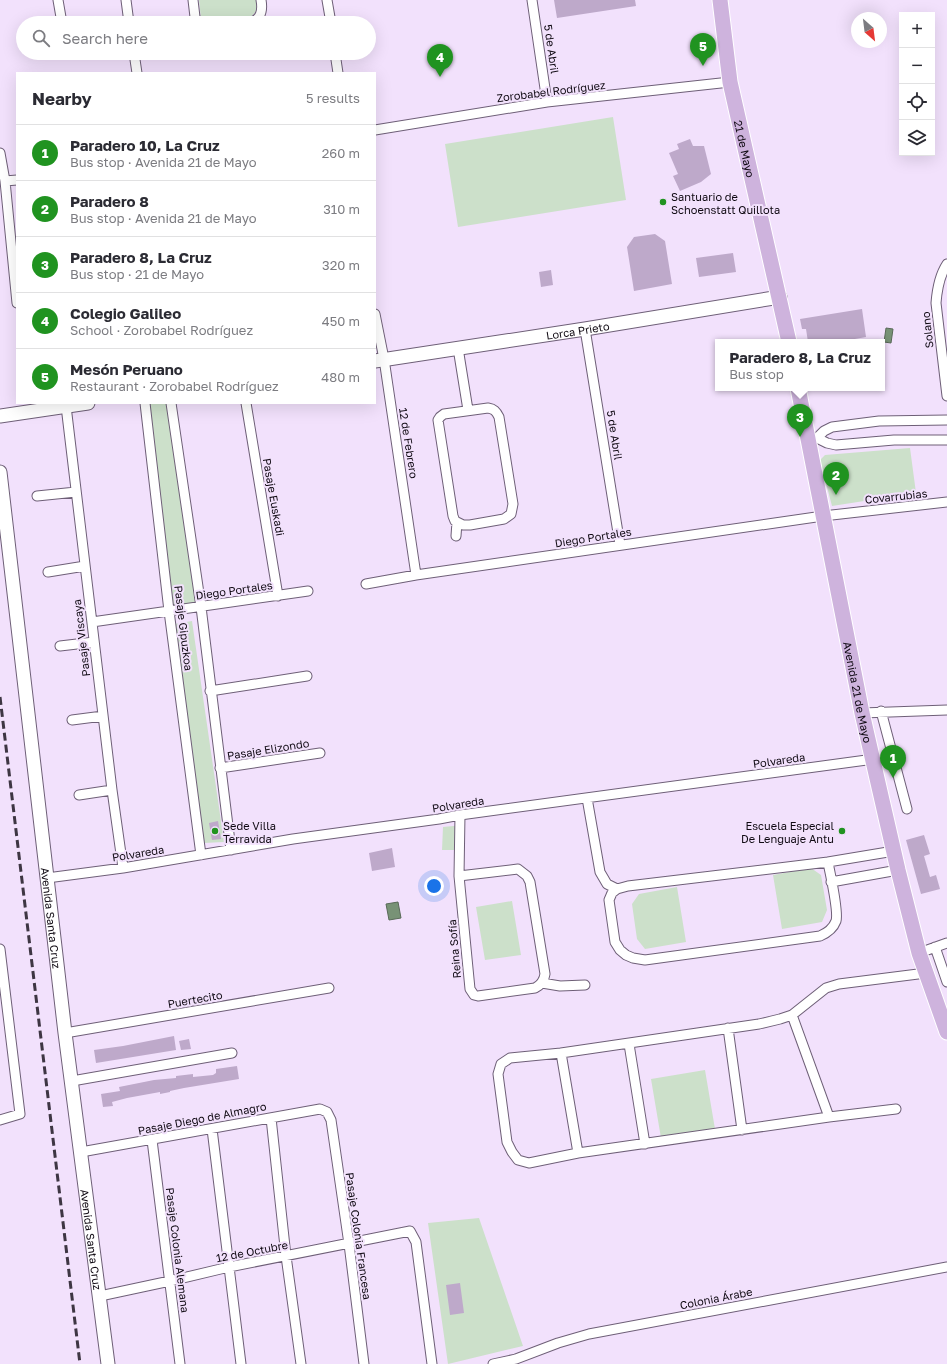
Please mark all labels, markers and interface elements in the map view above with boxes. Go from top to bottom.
north arrow [851,12,887,48]
map controls [899,12,935,156]
button: + [899,12,935,48]
search box [16,16,376,60]
street label: 5 de Abril [542,23,562,75]
icon: search [30,27,52,49]
text: Search here [62,29,148,47]
pin: 5 [690,33,716,66]
pin: 4 [427,44,453,77]
button: − [899,48,935,84]
street label: Zorobabel Rodríguez [496,78,607,104]
button: locate [899,84,935,120]
text: Nearby [32,88,92,109]
text: 5 results [306,90,360,106]
street label: 21 de Mayo [732,119,758,179]
button: layers [899,120,935,156]
text: Paradero 10, La Cruz [70,136,220,154]
text: 1 [42,145,48,161]
text: 260 m [322,145,360,161]
text: Bus stop · Avenida 21 de Mayo [70,154,257,170]
place label: Santuario de Schoenstatt Quillota [671,190,780,216]
text: Paradero 8 [70,192,149,210]
marker: Santuario de Schoenstatt Quillota [658,197,668,207]
text: 2 [41,201,49,217]
text: 310 m [323,201,360,217]
text: Bus stop · Avenida 21 de Mayo [70,210,257,226]
text: Paradero 8, La Cruz [70,248,212,266]
text: 3 [41,257,49,273]
text: 320 m [322,257,360,273]
text: Bus stop · 21 de Mayo [70,266,204,282]
text: Colegio Galileo [70,304,181,322]
street label: Solano [919,311,935,349]
text: 4 [41,313,49,329]
text: 450 m [322,313,360,329]
street label: Lorca Prieto [545,319,611,341]
text: School · Zorobabel Rodríguez [70,322,253,338]
popup [715,339,885,391]
text: Paradero 8, La Cruz [729,348,871,366]
text: Mesón Peruano [70,360,183,378]
text: Bus stop [729,366,784,382]
text: 5 [41,369,49,385]
text: 480 m [321,369,360,385]
text: Restaurant · Zorobabel Rodríguez [70,378,279,394]
pin: 3 [787,404,813,437]
street label: 12 de Febrero [397,407,421,480]
street label: 5 de Abril [605,409,625,461]
street label: Pasaje Euskadi [261,457,287,537]
pin: 2 [823,462,849,495]
street label: Covarrubias [864,486,928,506]
street label: Diego Portales [554,524,632,549]
street label: Diego Portales [195,578,273,602]
street label: Pasaje Gipuzkoa [172,585,196,671]
street label: Pasaje Viscaya [70,599,92,677]
street label: Avenida 21 de Mayo [842,640,875,744]
street label: Pasaje Elizondo [226,736,310,762]
pin: 1 [880,745,906,778]
street label: Polvareda [752,750,806,770]
street label: Polvareda [431,793,485,815]
place label: Sede Villa Terravida [223,819,276,845]
place label: Escuela Especial De Lenguaje Antu [741,819,834,845]
marker: Sede Villa Terravida [210,826,220,836]
marker: Escuela Especial De Lenguaje Antu [837,826,847,836]
street label: Polvareda [111,842,165,864]
street label: Avenida Santa Cruz [39,867,64,970]
your location [424,876,444,896]
street label: Reina Sofía [445,919,463,979]
street label: Puertecito [167,988,224,1010]
street label: Pasaje Diego de Almagro [137,1099,268,1137]
street label: Pasaje Colonia Francesa [344,1172,374,1300]
street label: Pasaje Colonia Alemana [164,1187,192,1313]
street label: Avenida Santa Cruz [79,1188,105,1291]
street label: 12 de Octubre [215,1238,289,1264]
street label: Colonia Árabe [679,1285,753,1311]

